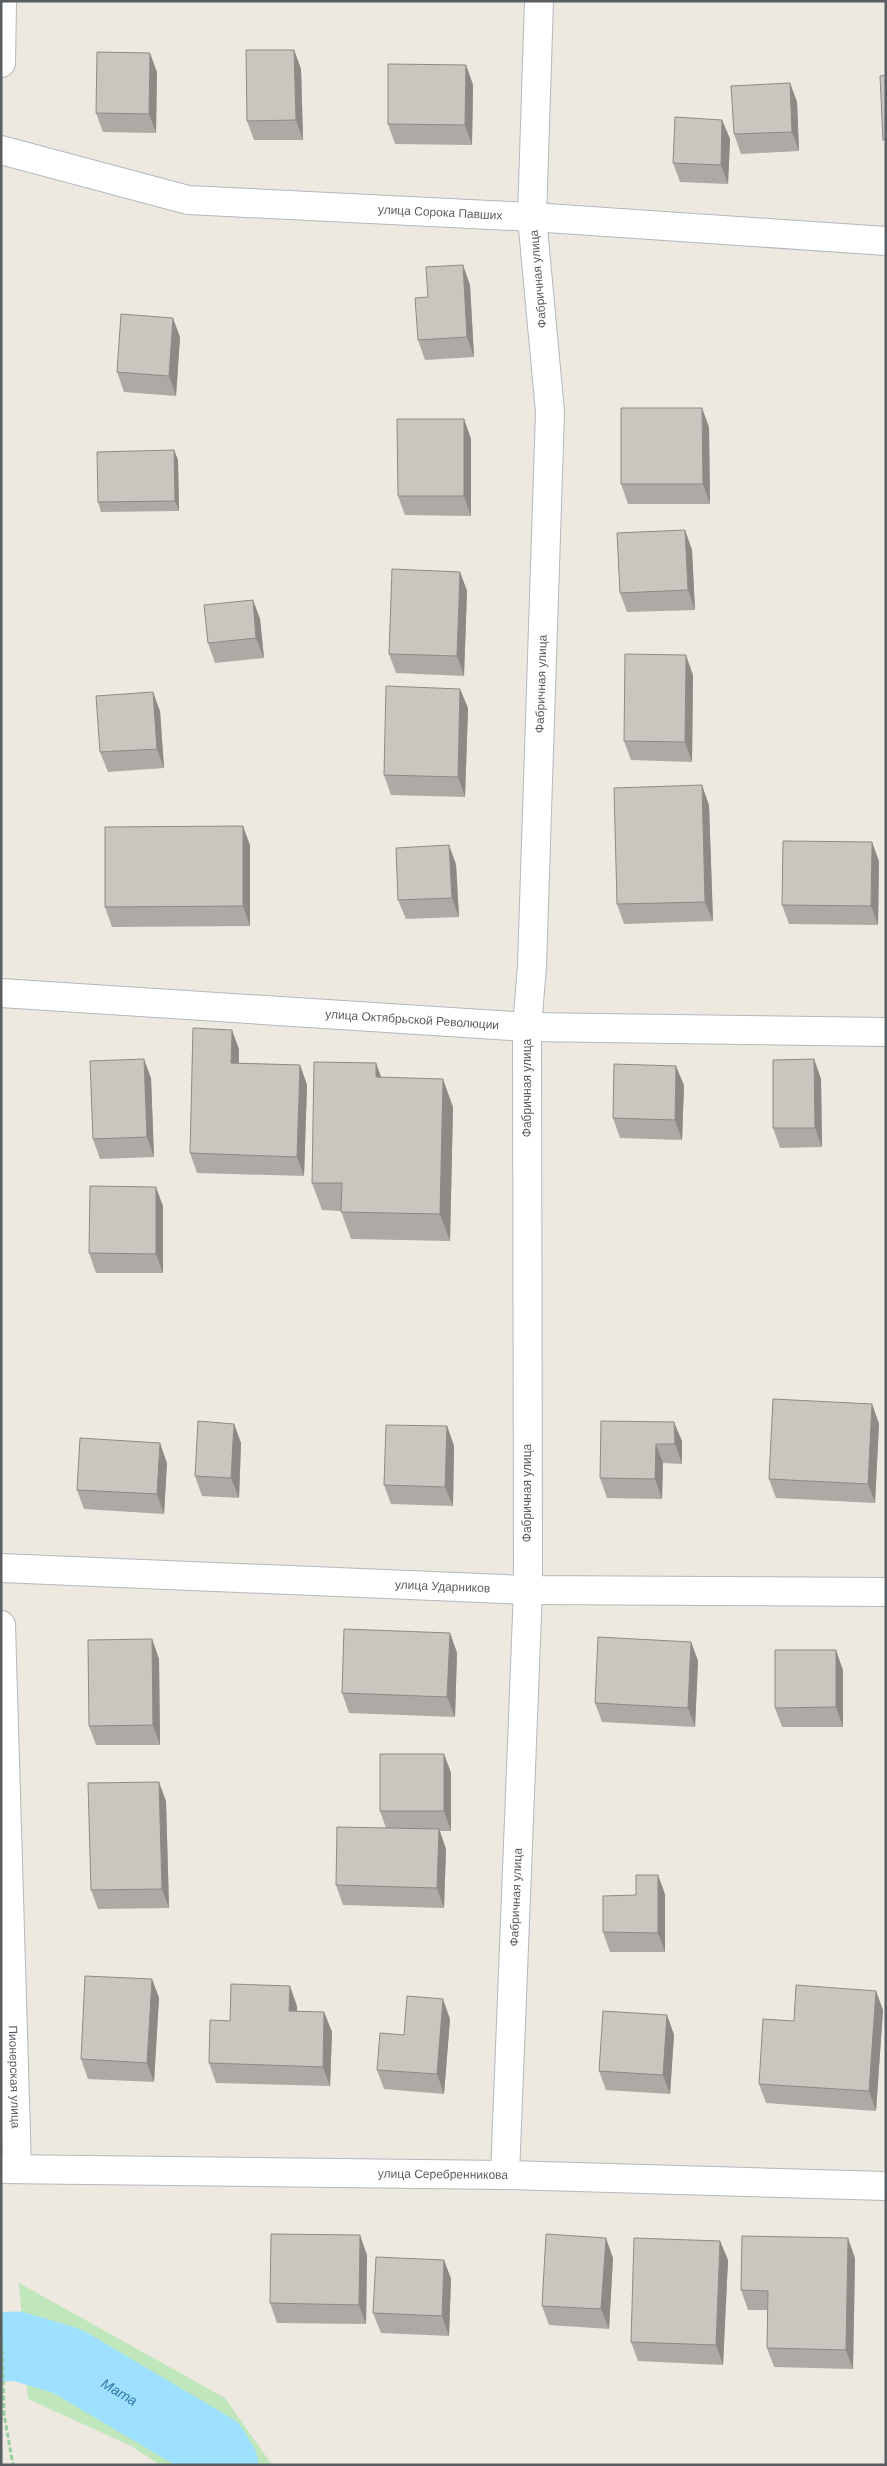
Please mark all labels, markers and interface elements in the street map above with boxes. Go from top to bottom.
street label: улица Сорока Павших [378,202,503,223]
street label: Фабричная улица [527,229,549,329]
street label: Фабричная улица [533,634,550,733]
street label: улица Октябрьской Революции [325,1007,500,1032]
street label: Фабричная улица [520,1038,534,1137]
street label: Фабричная улица [520,1443,534,1542]
street label: улица Ударников [395,1577,490,1595]
street label: Фабричная улица [507,1847,525,1947]
street label: Пионерская улица [6,2025,23,2129]
street label: улица Серебренникова [378,2166,508,2182]
water label: Мата [98,2375,140,2409]

